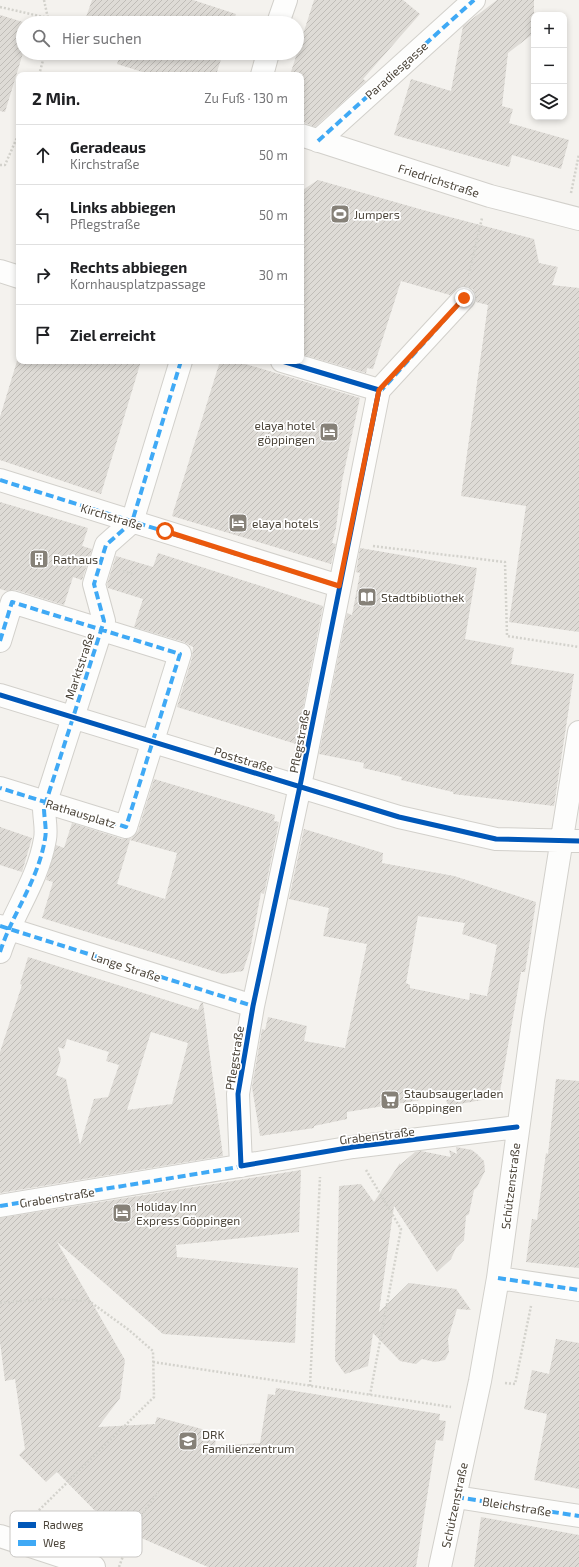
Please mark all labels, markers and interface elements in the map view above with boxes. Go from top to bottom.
map controls [531,12,567,120]
button: + [531,12,567,48]
search box [16,16,304,60]
icon: search [30,27,52,49]
text: Hier suchen [62,29,142,47]
street label: Paradiesgasse [362,38,430,102]
button: − [531,48,567,84]
button: layers [531,84,567,120]
text: 2 Min. [32,88,80,108]
text: Zu Fuß · 130 m [204,90,288,106]
text: Geradeaus [70,138,146,156]
icon: ahead [32,144,54,166]
text: 50 m [259,147,288,163]
text: Kirchstraße [70,156,140,172]
street label: Friedrichstraße [397,160,481,200]
text: Links abbiegen [70,198,176,216]
sports icon: Jumpers [329,203,351,225]
icon: left [32,204,54,226]
text: 50 m [259,207,288,223]
place label: Jumpers [354,207,400,221]
text: Pflegstraße [70,216,140,232]
text: Rechts abbiegen [70,258,187,276]
icon: right [32,264,54,286]
text: 30 m [259,267,288,283]
text: Kornhausplatzpassage [70,276,206,292]
route end [455,289,473,307]
icon: arrive [32,324,54,346]
text: Ziel erreicht [70,326,156,344]
place label: elaya hotel göppingen [254,418,315,446]
hotel icon: elaya hotel göppingen [318,421,340,443]
street label: Kirchstraße [79,500,145,532]
hotel icon: elaya hotels [227,512,249,534]
place label: elaya hotels [252,516,319,530]
route start [156,522,174,540]
building icon: Rathaus [28,548,50,570]
place label: Rathaus [53,552,98,566]
library icon: Stadtbibliothek [356,586,378,608]
place label: Stadtbibliothek [381,590,464,604]
street label: Marktstraße [62,631,96,701]
street label: Pflegstraße [286,708,312,774]
street label: Poststraße [213,743,275,775]
street label: Rathausplatz [44,796,118,830]
street label: Lange Straße [89,948,163,984]
street label: Pflegstraße [222,1025,246,1091]
place label: Staubsaugerladen Göppingen [404,1086,503,1114]
supermarket icon: Staubsaugerladen Göppingen [379,1089,401,1111]
street label: Grabenstraße [339,1123,415,1147]
street label: Schützenstraße [498,1142,522,1230]
street label: Grabenstraße [18,1184,96,1210]
place label: Holiday Inn Express Göppingen [136,1199,240,1227]
hotel icon: Holiday Inn Express Göppingen [111,1202,133,1224]
place label: DRK Familienzentrum [202,1427,295,1455]
school or university icon: DRK Familienzentrum [177,1430,199,1452]
street label: Schützenstraße [438,1461,470,1549]
street label: Bleichstraße [481,1494,553,1518]
legend [10,1511,142,1557]
text: Radweg [43,1518,83,1531]
text: Weg [43,1536,65,1549]

